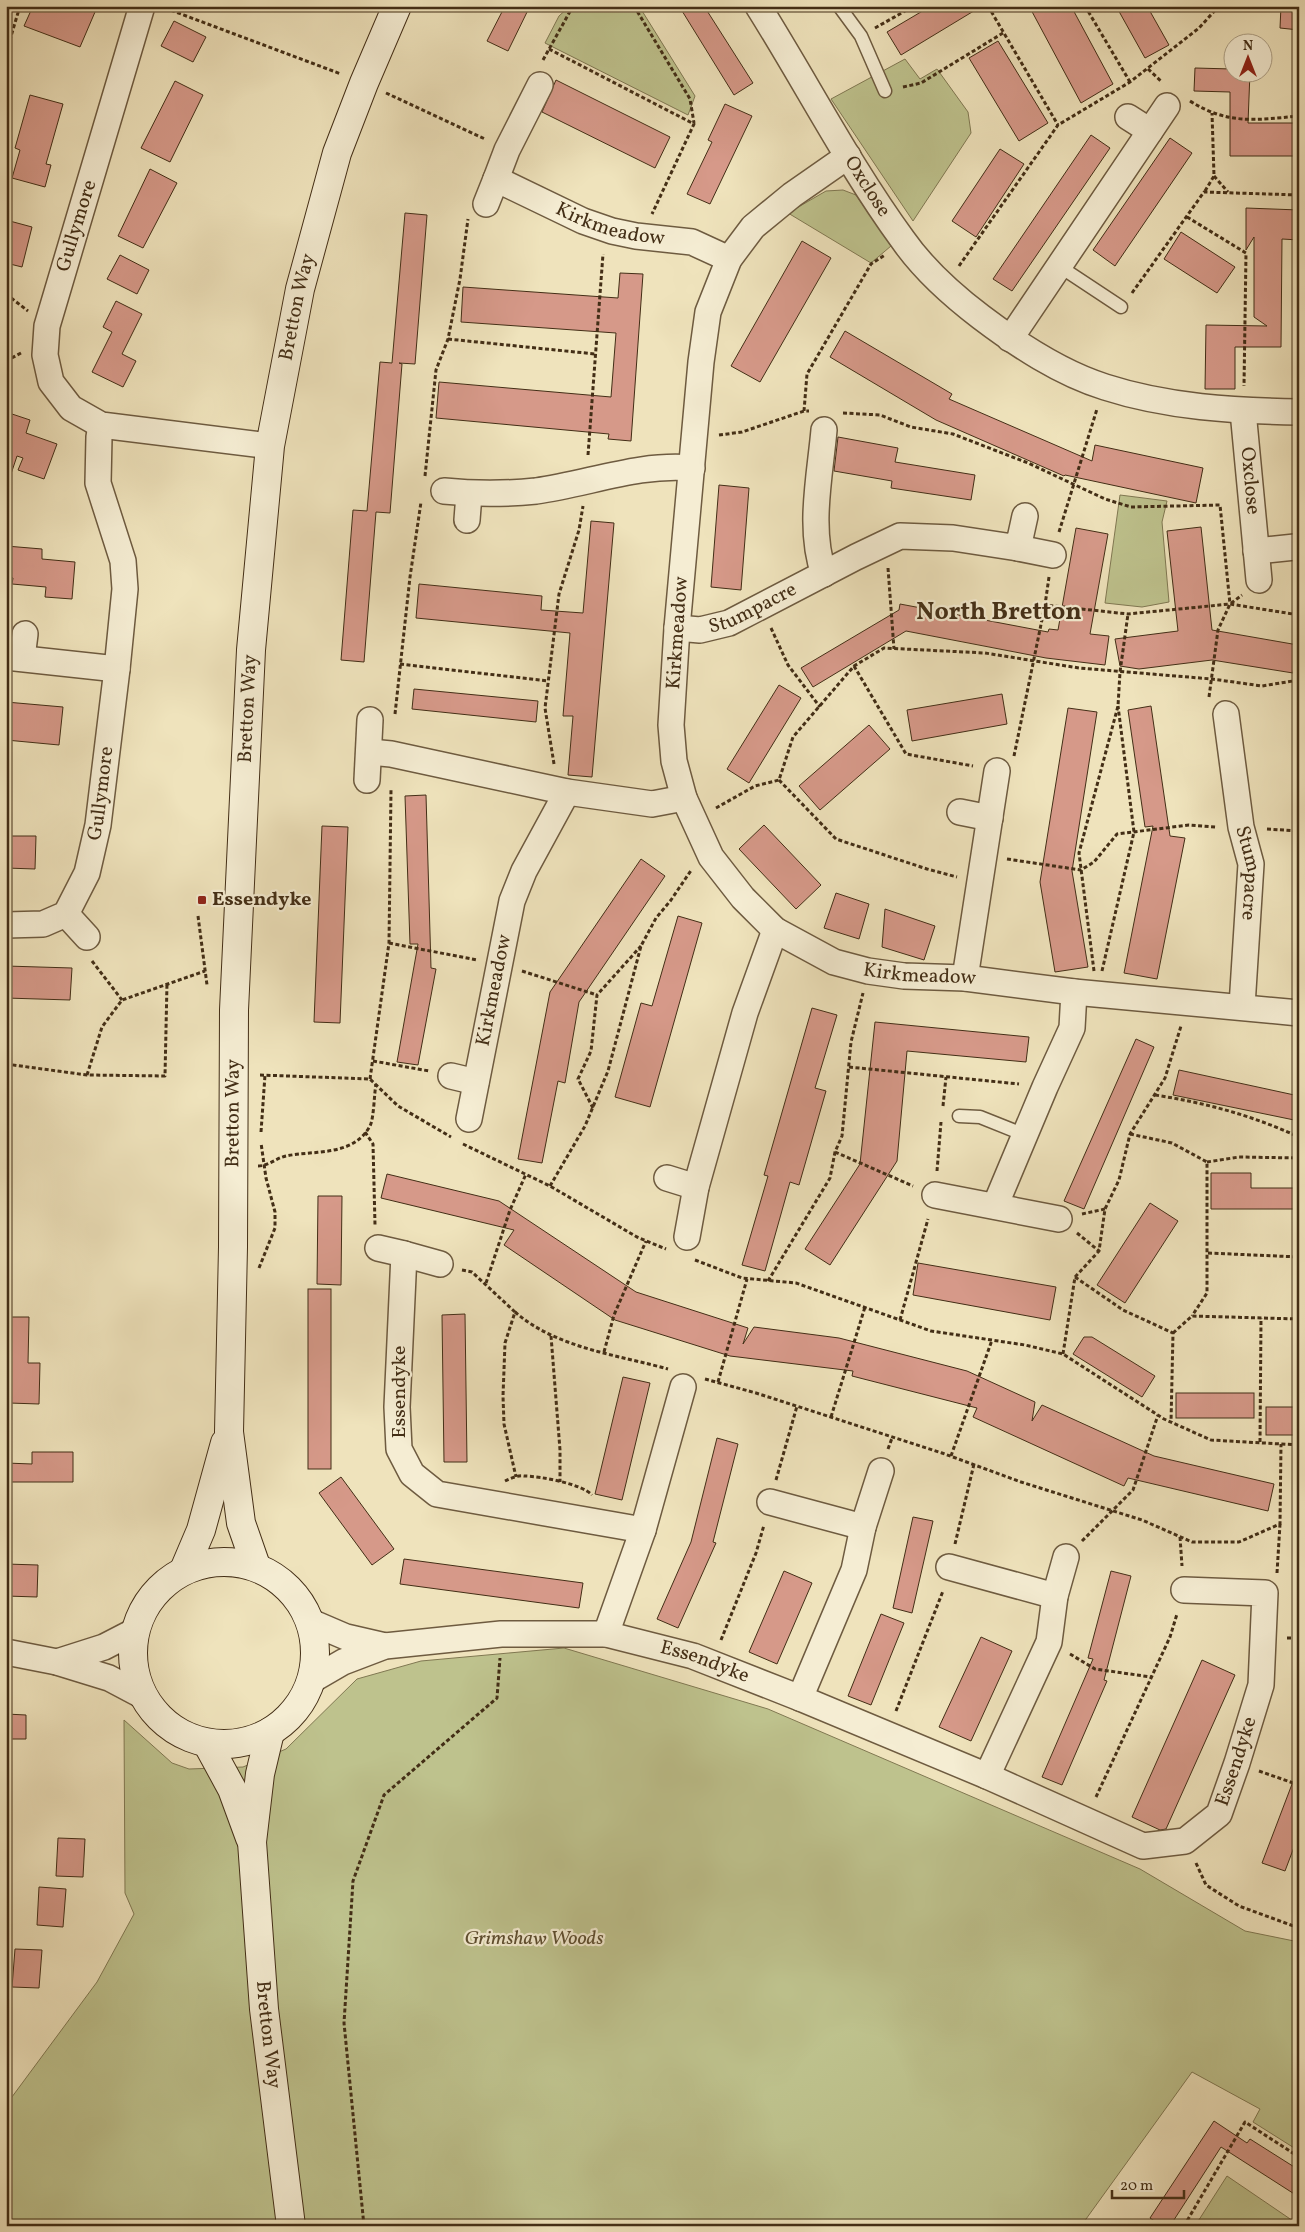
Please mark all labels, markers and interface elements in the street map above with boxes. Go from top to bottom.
north arrow [1222,32,1272,82]
text: N [1243,37,1253,56]
street label: Oxclose [837,151,897,223]
street label: Gullymore [50,177,104,275]
street label: Kirkmeadow [551,196,667,253]
street label: Bretton Way [273,250,323,363]
street label: Oxclose [1232,446,1267,516]
street label: Kirkmeadow [660,575,696,690]
street label: Stumpacre [706,576,802,641]
district label: North Bretton [916,595,1082,630]
street label: Bretton Way [232,654,265,764]
street label: Gullymore [81,745,121,844]
street label: Stumpacre [1227,823,1267,921]
place label: Essendyke [212,886,312,914]
marker: Essendyke [196,894,208,906]
street label: Kirkmeadow [470,932,519,1049]
street label: Kirkmeadow [861,956,978,993]
street label: Bretton Way [219,1059,248,1168]
street label: Essendyke [386,1346,414,1438]
street label: Essendyke [657,1634,753,1691]
street label: Essendyke [1209,1713,1264,1810]
park label: Grimshaw Woods [464,1925,604,1953]
street label: Bretton Way [248,1980,288,2091]
scale bar [1112,2167,1185,2199]
text: 20 m [1120,2176,1153,2197]

